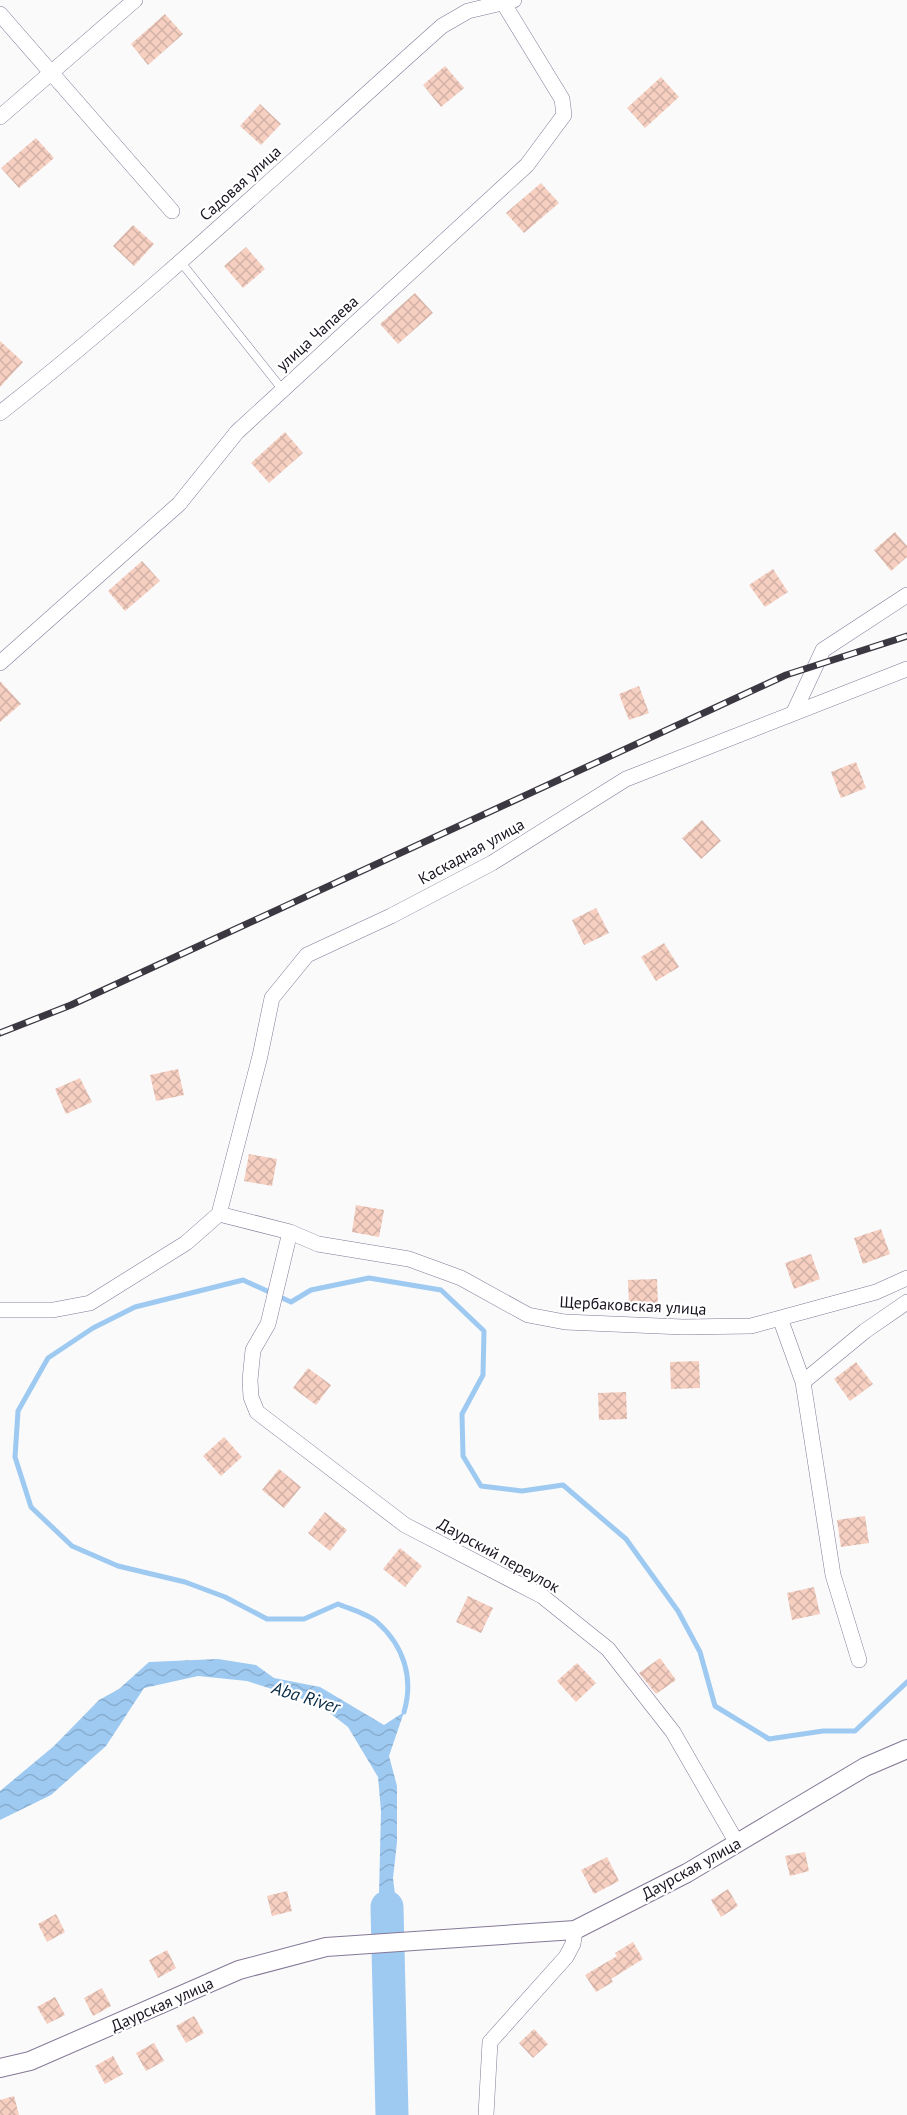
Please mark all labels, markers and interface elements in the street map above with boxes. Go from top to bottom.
street label: Садовая улица [195,141,285,225]
street label: улица Чапаева [272,291,362,375]
street label: Каскадная улица [414,814,528,888]
street label: Щербаковская улица [559,1291,707,1319]
street label: Даурский переулок [435,1513,564,1597]
water label: Aba River [268,1676,344,1718]
street label: Даурская улица [638,1833,744,1903]
street label: Даурская улица [108,1972,216,2036]

